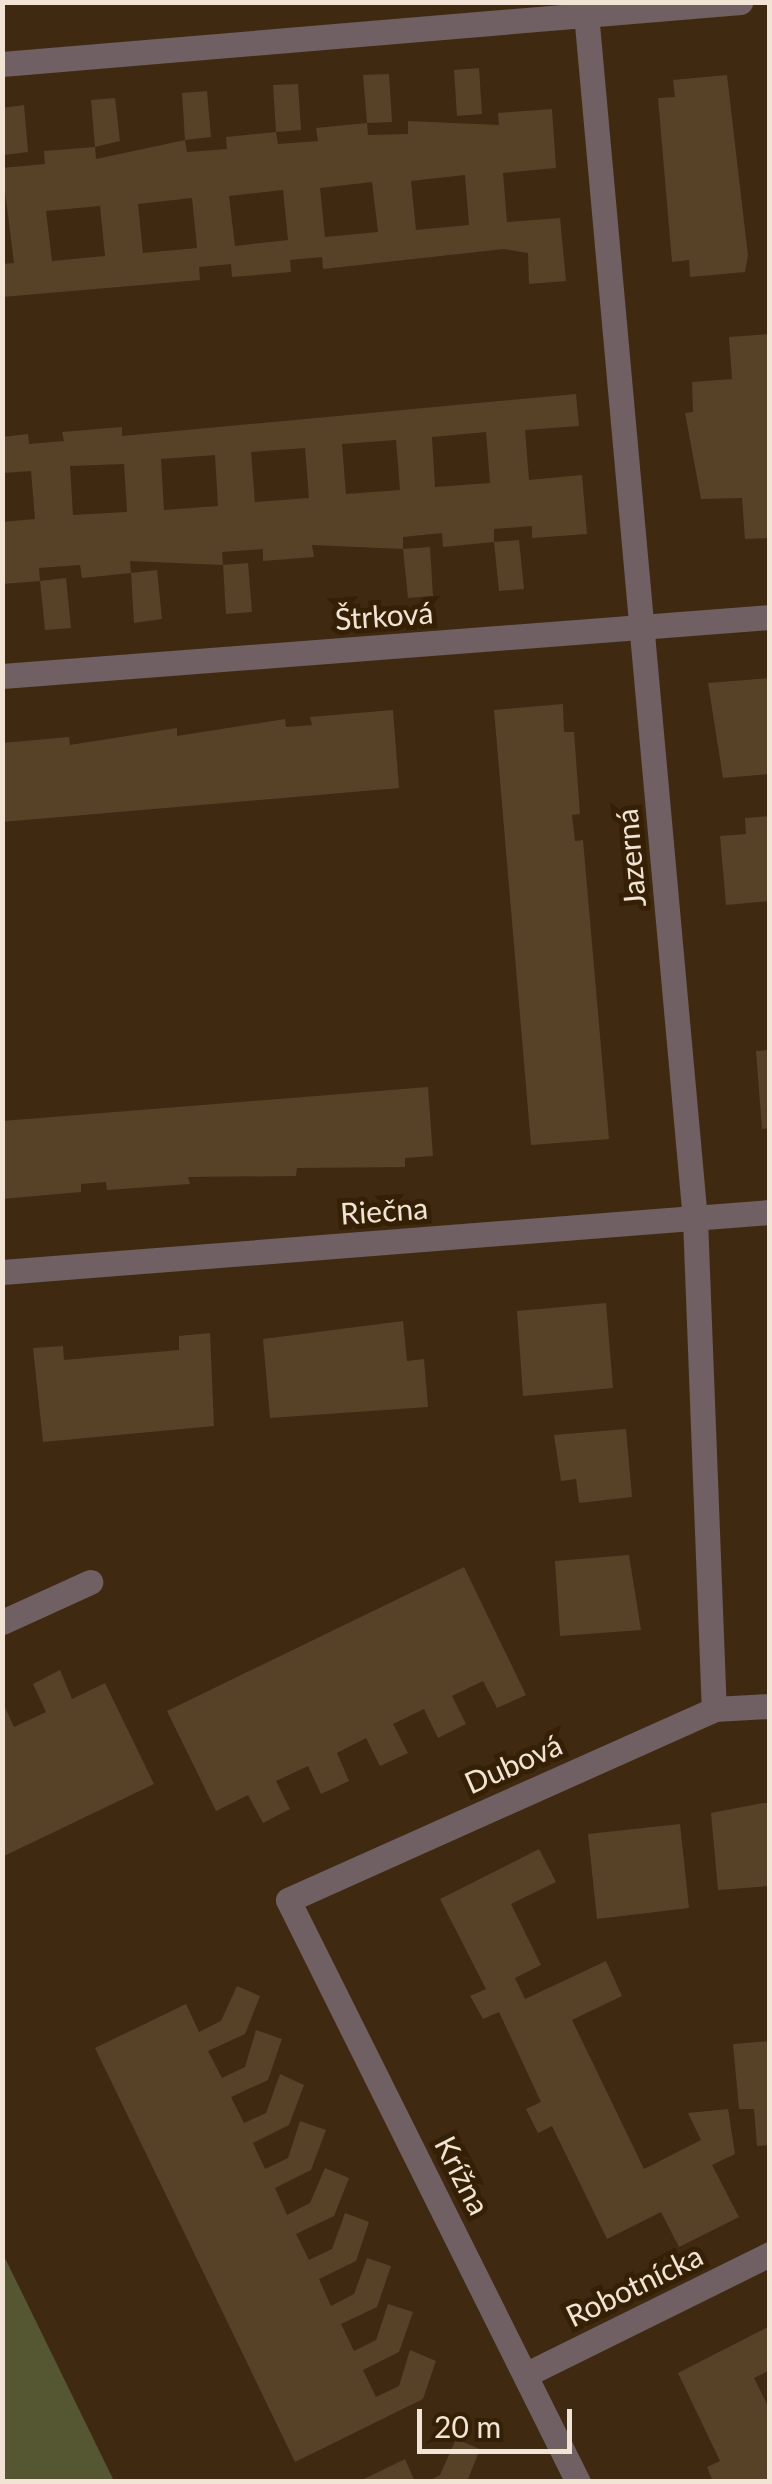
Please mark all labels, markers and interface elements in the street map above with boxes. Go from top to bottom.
street label: Štrková [334,594,434,636]
street label: Jazerná [608,807,652,909]
street label: Riečna [339,1189,429,1231]
street label: Dubová [459,1726,567,1800]
street label: Krížna [428,2130,498,2220]
street label: Robotnícka [560,2236,708,2334]
scale bar [422,2389,577,2451]
text: 20 m [434,2408,501,2444]

